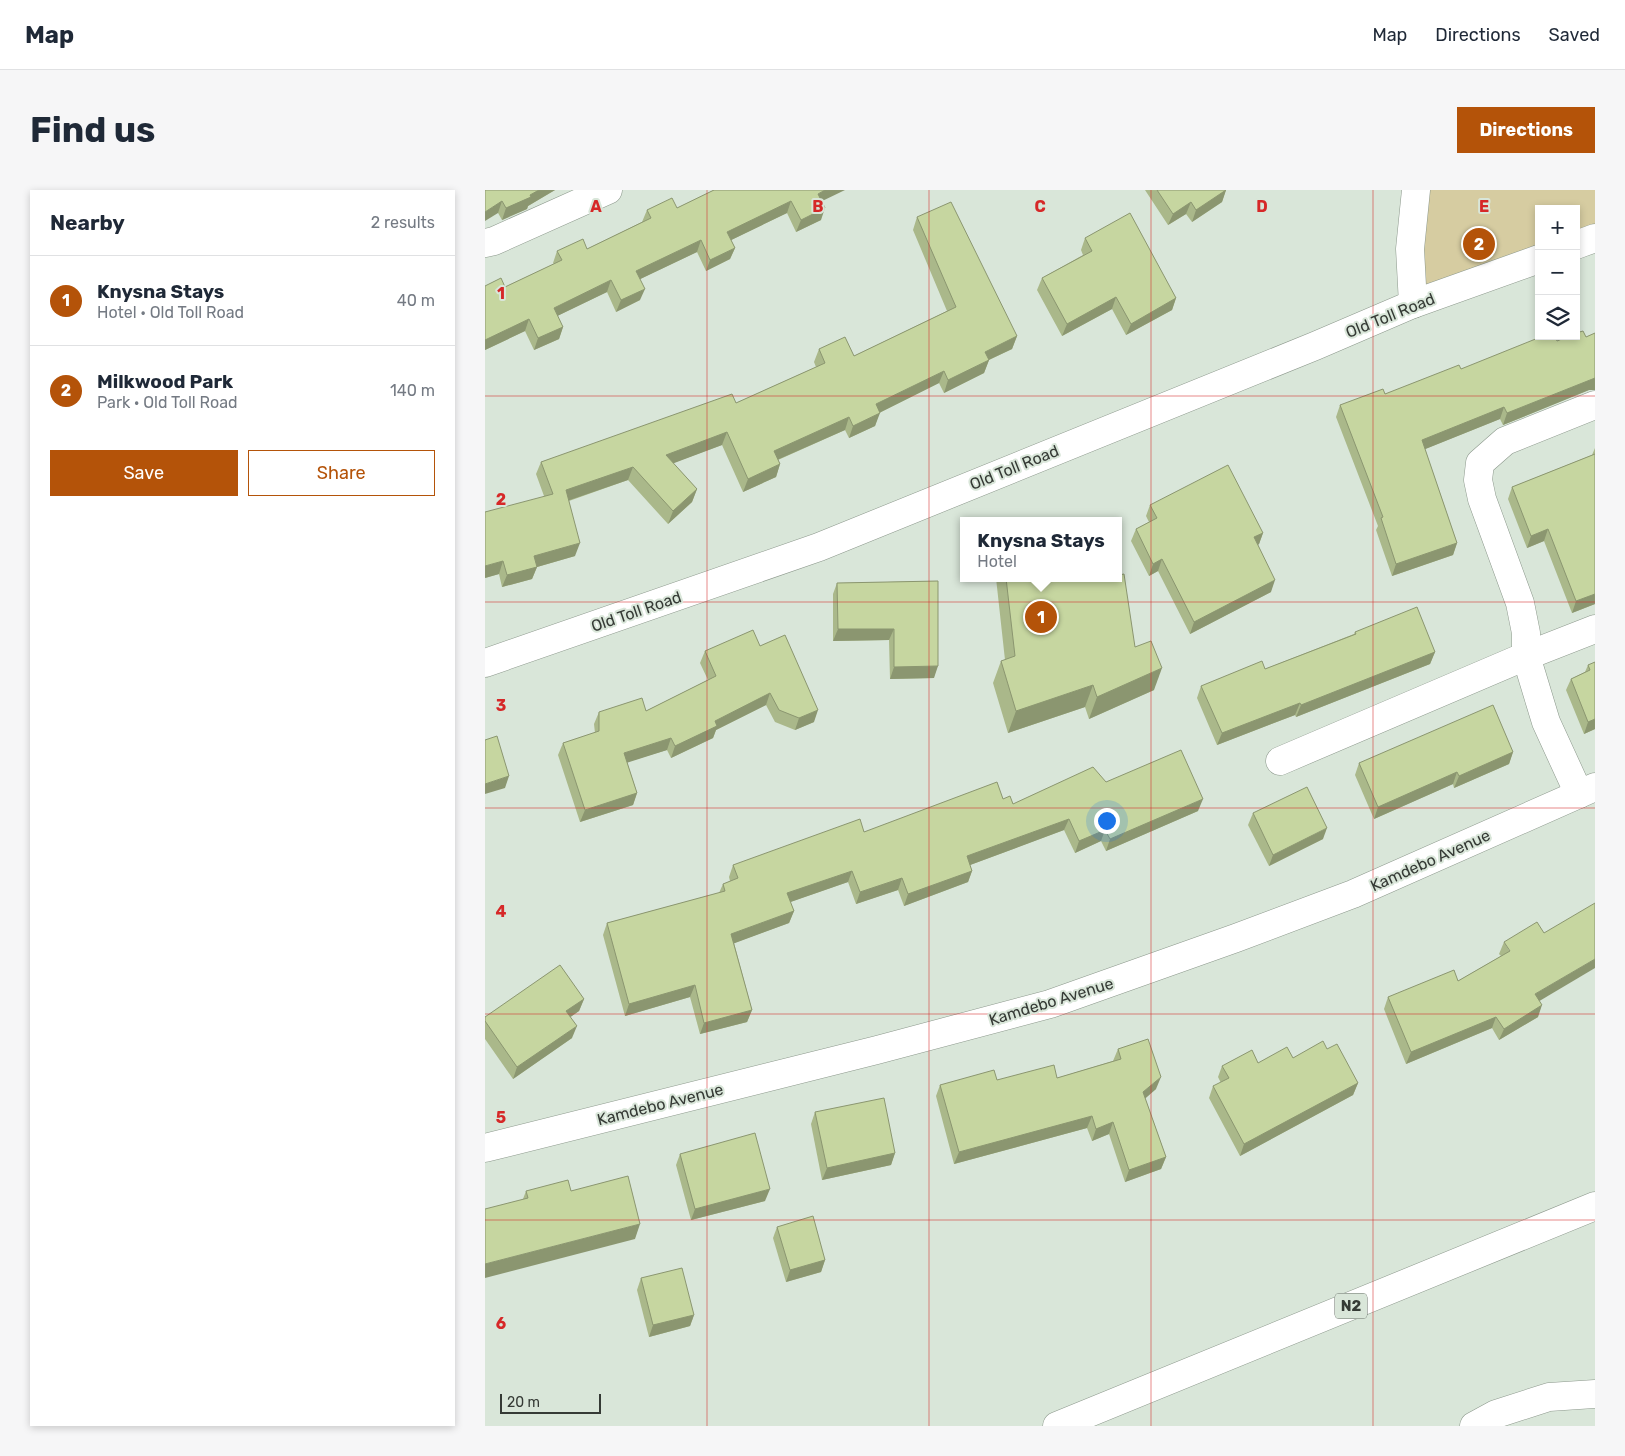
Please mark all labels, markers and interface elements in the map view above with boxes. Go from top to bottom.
text: Map [25,21,74,49]
text: Map [1372,24,1407,46]
text: Directions [1435,24,1521,46]
text: Saved [1549,24,1600,46]
button: Directions [1457,107,1595,153]
text: Find us [30,109,155,151]
text: A [590,197,602,216]
text: B [812,197,824,216]
text: C [1034,197,1046,216]
text: D [1256,197,1268,216]
text: E [1479,197,1489,216]
map controls [1535,205,1580,340]
button: + [1535,205,1580,250]
text: Nearby [50,210,125,235]
text: 2 results [371,213,435,232]
pin: 2 [1463,225,1495,263]
button: − [1535,250,1580,295]
text: Knysna Stays [97,280,224,303]
text: 1 [497,284,505,303]
street label: Old Toll Road [1343,289,1437,342]
text: 1 [62,291,70,310]
text: 40 m [397,291,435,310]
button: layers [1535,295,1580,340]
text: Hotel · Old Toll Road [97,303,244,322]
text: Milkwood Park [97,370,233,393]
text: 2 [61,381,71,400]
text: 140 m [390,381,435,400]
text: Park · Old Toll Road [97,393,238,412]
street label: Old Toll Road [967,441,1061,494]
button: Save [50,450,238,496]
button: Share [248,450,435,496]
text: 2 [496,490,506,509]
popup [960,517,1122,582]
text: Knysna Stays [977,529,1105,552]
text: Hotel [977,552,1017,571]
street label: Old Toll Road [588,587,684,636]
pin: 1 [1025,598,1057,636]
text: 3 [496,696,506,715]
your location [1094,808,1120,834]
street label: Kamdebo Avenue [1367,825,1493,895]
text: 4 [496,902,507,921]
street label: Kamdebo Avenue [987,973,1116,1029]
street label: Kamdebo Avenue [595,1080,725,1129]
text: 5 [496,1108,506,1127]
road number: N2 [1335,1294,1367,1318]
text: 6 [496,1314,506,1333]
scale bar [500,1391,601,1414]
text: 20 m [507,1394,540,1411]

